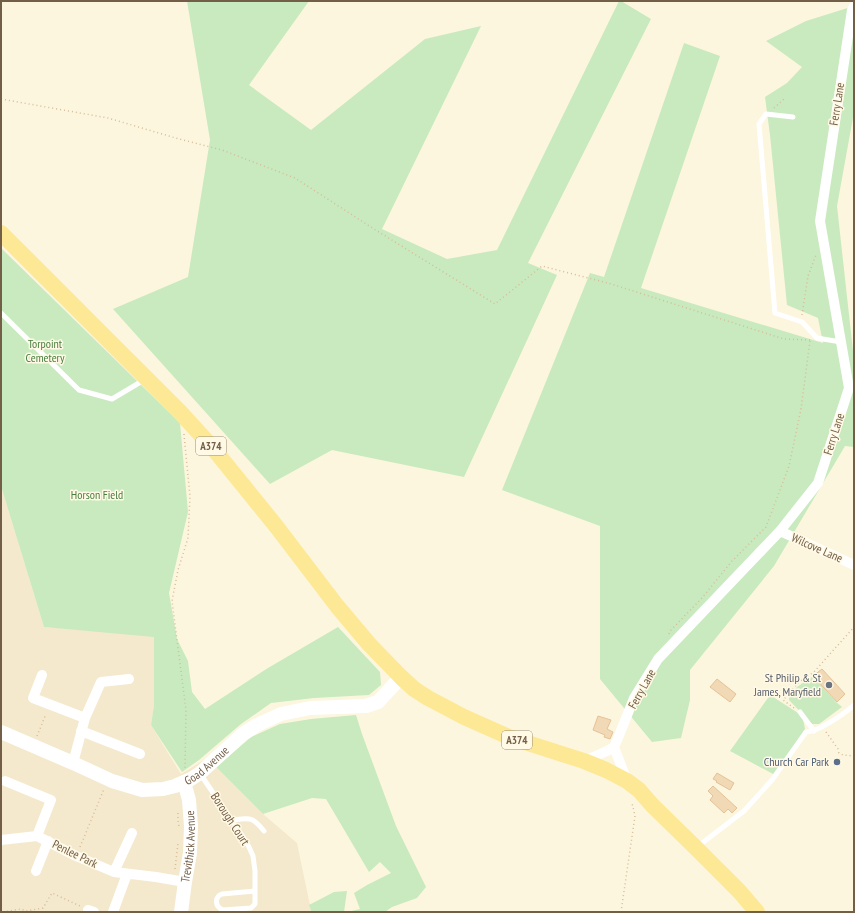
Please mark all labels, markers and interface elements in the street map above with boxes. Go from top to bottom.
street label: Ferry Lane [826,81,847,126]
park label: Torpoint Cemetery [26,336,65,365]
street label: Ferry Lane [820,411,847,457]
road number: A374 [196,437,226,455]
park label: Horson Field [71,487,123,502]
street label: Wilcove Lane [789,530,845,566]
street label: Ferry Lane [625,666,659,711]
place label: St Philip & St James, Maryfield [753,670,822,699]
marker: St Philip & St James, Maryfield [824,680,834,690]
road number: A374 [502,731,532,749]
street label: Goad Avenue [182,743,232,788]
place label: Church Car Park [764,754,829,769]
marker: Church Car Park [832,757,842,767]
street label: Borough Court [208,790,253,849]
street label: Trevithick Avenue [177,810,198,884]
street label: Penlee Park [50,836,101,871]

